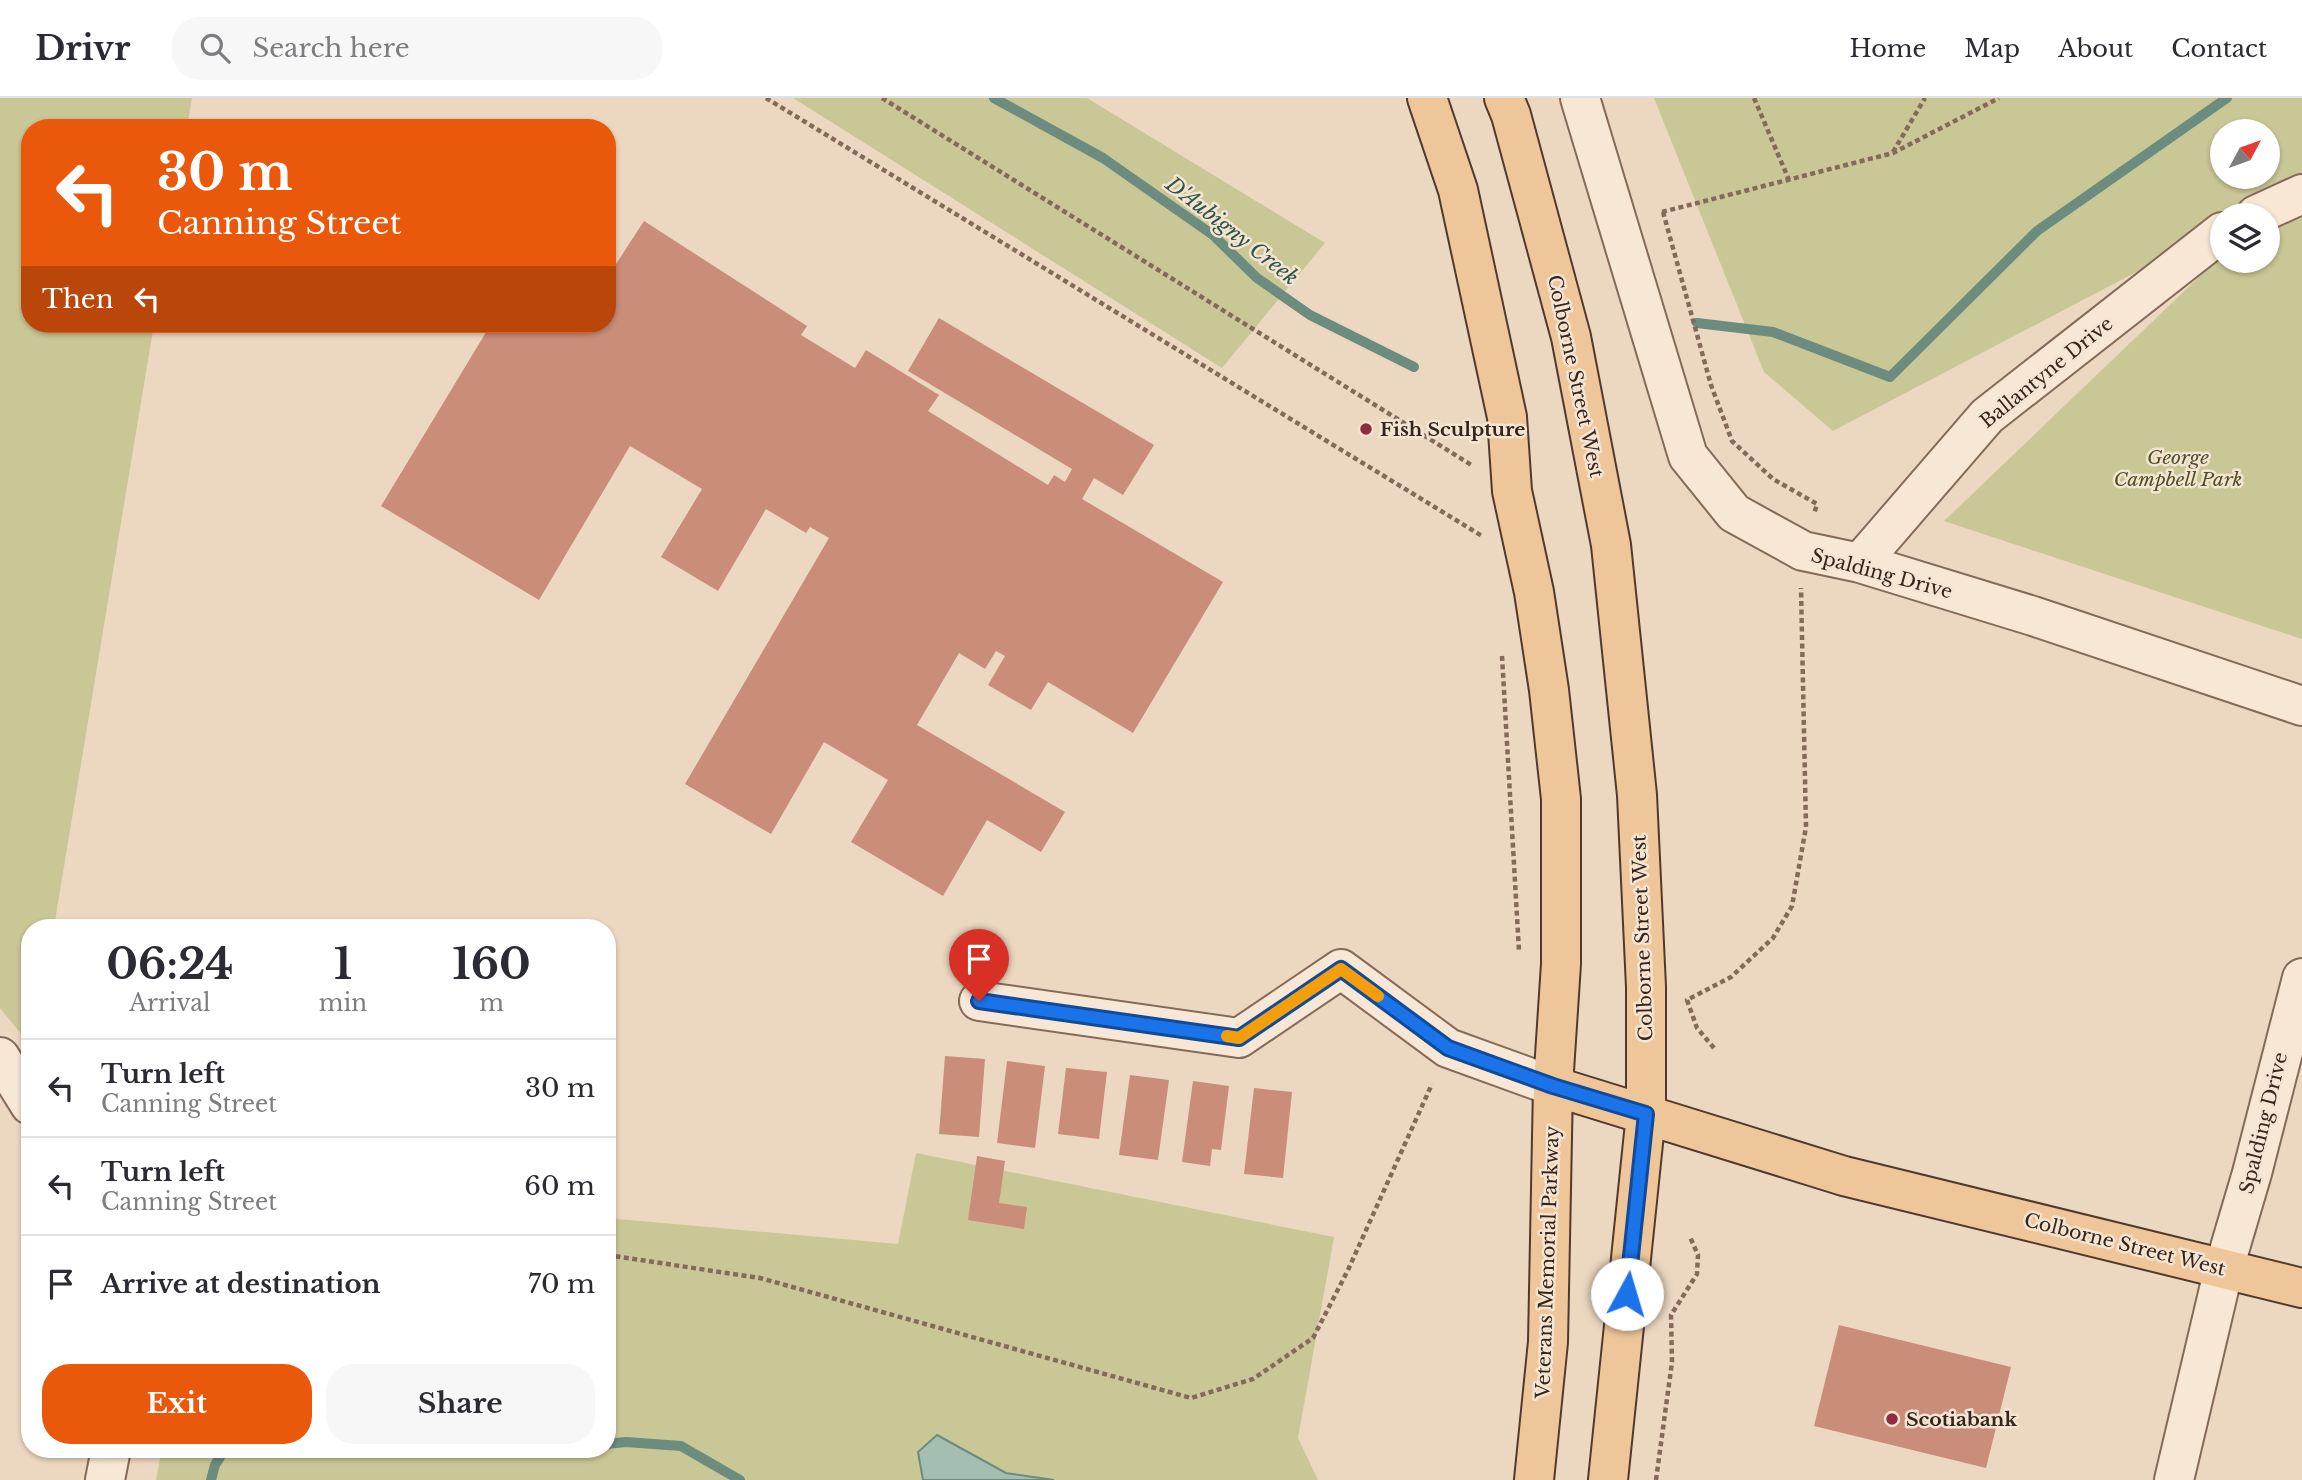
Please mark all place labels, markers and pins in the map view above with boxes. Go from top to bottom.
place label: Fish Sculpture [1380,418,1525,441]
marker: Fish Sculpture [1358,421,1374,437]
pin [949,929,1009,1001]
place label: Scotiabank [1906,1408,2017,1431]
marker: Scotiabank [1884,1411,1900,1427]

